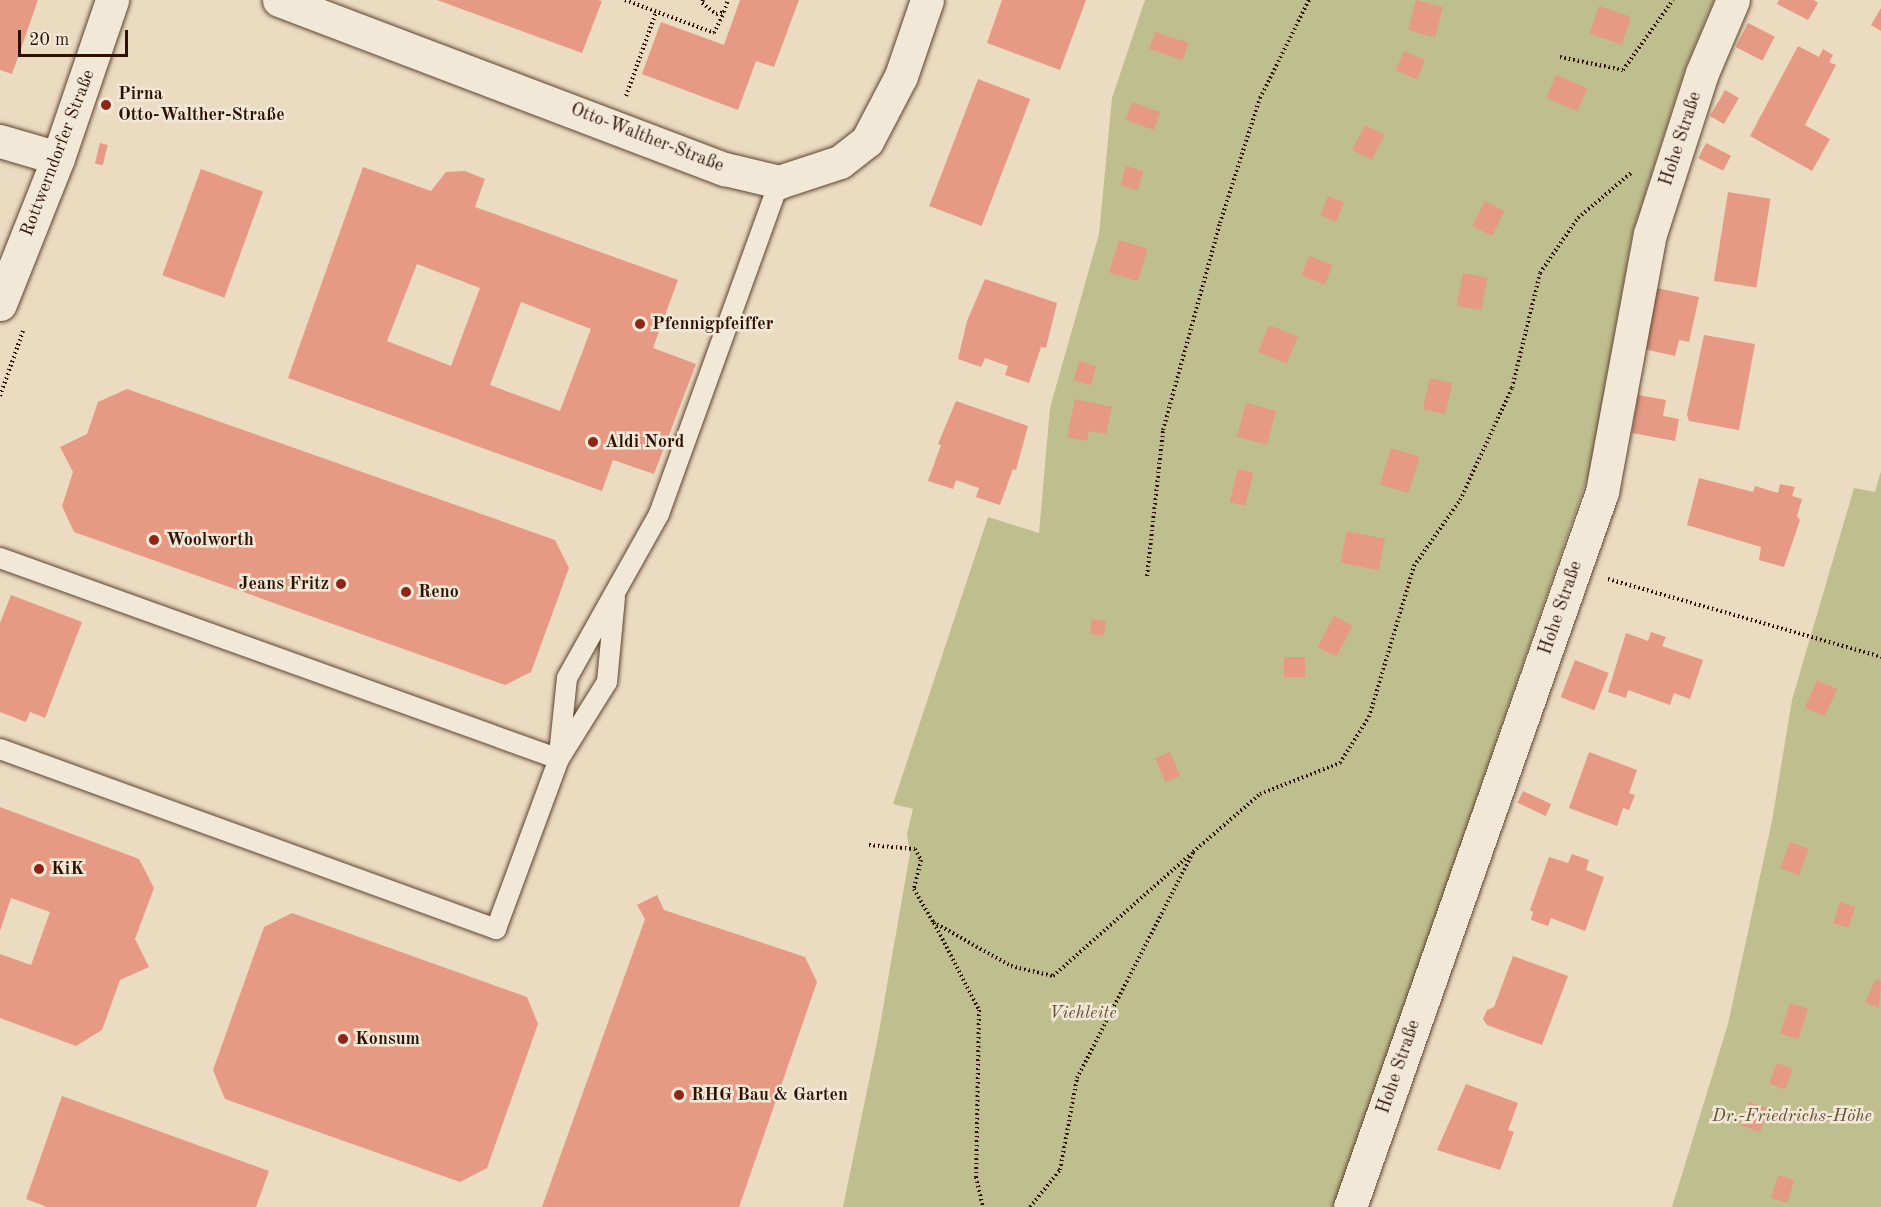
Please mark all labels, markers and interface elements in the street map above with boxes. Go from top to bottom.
scale bar [21,18,130,56]
text: 20 m [29,31,69,49]
street label: Rottwerndorfer Straße [16,67,100,239]
place label: Pirna Otto-Walther-Straße [118,84,285,127]
street label: Hohe Straße [1656,89,1706,189]
marker: Pirna Otto-Walther-Straße [99,98,113,112]
street label: Otto-Walther-Straße [567,99,727,177]
place label: Pfennigpfeiffer [652,313,774,335]
marker: Pfennigpfeiffer [633,317,647,331]
place label: Aldi Nord [605,431,684,453]
marker: Aldi Nord [586,435,600,449]
place label: Woolworth [166,529,254,551]
marker: Woolworth [147,533,161,547]
street label: Hohe Straße [1535,558,1587,658]
place label: Jeans Fritz [239,573,329,595]
marker: Jeans Fritz [334,577,348,591]
place label: Reno [418,581,459,603]
marker: Reno [399,585,413,599]
place label: KiK [51,858,84,880]
marker: KiK [32,862,46,876]
park label: Viehleite [1049,1002,1117,1024]
street label: Hohe Straße [1373,1017,1425,1117]
place label: Konsum [355,1028,420,1050]
marker: Konsum [336,1032,350,1046]
place label: RHG Bau & Garten [691,1084,848,1106]
marker: RHG Bau & Garten [672,1088,686,1102]
park label: Dr.-Friedrichs-Höhe [1712,1105,1872,1127]

